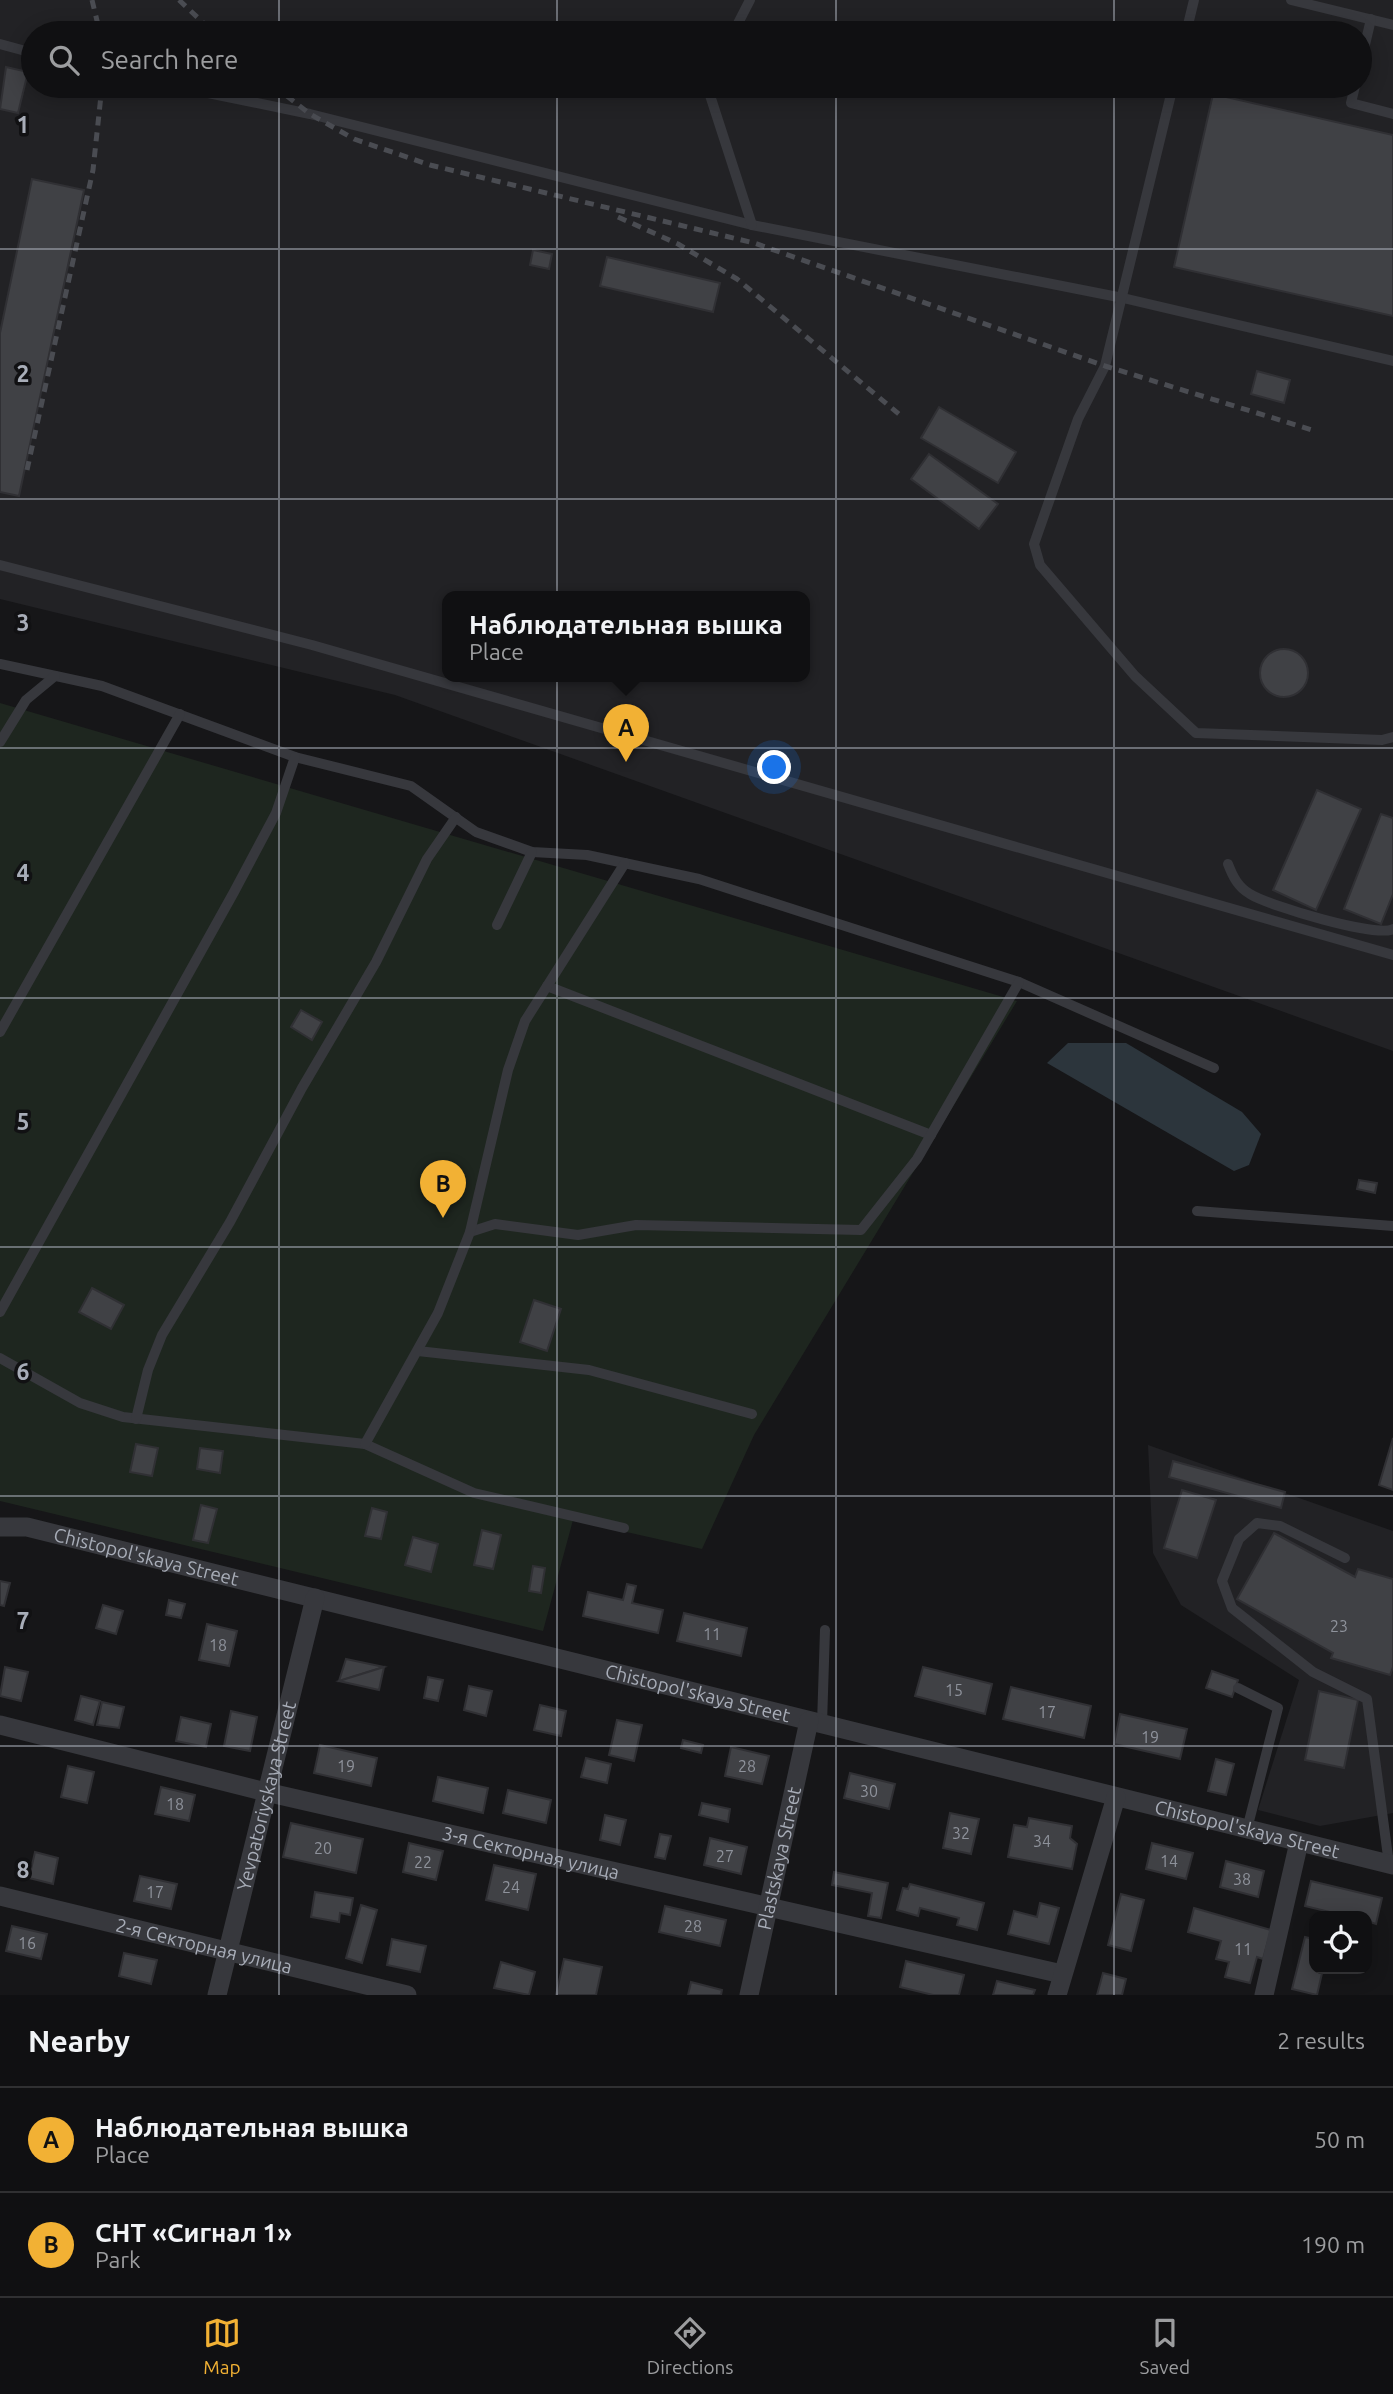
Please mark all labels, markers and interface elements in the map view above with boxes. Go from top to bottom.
search box [21,21,1372,98]
icon: search [45,41,83,79]
text: Search here [101,45,238,74]
text: 1 [17,112,29,137]
text: 2 [17,361,29,386]
popup [442,591,810,682]
text: 3 [17,610,29,635]
text: Наблюдательная вышка [469,610,783,639]
text: Place [469,639,524,664]
pin: A [603,704,649,762]
your location [757,750,791,784]
text: 4 [17,860,30,885]
text: 5 [17,1109,29,1134]
pin: B [420,1160,466,1218]
text: 6 [17,1359,30,1384]
street label: Chistopol'skaya Street [52,1523,242,1590]
text: 7 [17,1608,29,1633]
house number: 23 [1330,1617,1348,1635]
house number: 11 [703,1625,721,1643]
house number: 18 [209,1636,227,1654]
street label: Chistopol'skaya Street [603,1660,793,1727]
house number: 15 [945,1681,963,1699]
street label: Yevpatoriyskaya Street [232,1698,300,1893]
house number: 17 [1038,1703,1056,1721]
house number: 19 [1141,1728,1159,1746]
house number: 19 [337,1757,355,1775]
house number: 28 [738,1757,756,1775]
house number: 30 [860,1782,878,1800]
street label: Plastskaya Street [753,1784,805,1932]
house number: 18 [166,1795,184,1813]
street label: Chistopol'skaya Street [1152,1795,1342,1863]
street label: 3-я Секторная улица [440,1822,622,1883]
house number: 32 [952,1824,970,1842]
house number: 34 [1033,1832,1051,1850]
house number: 20 [314,1839,332,1857]
house number: 27 [716,1847,734,1865]
house number: 14 [1160,1852,1178,1870]
house number: 22 [414,1853,432,1871]
text: 8 [17,1857,29,1882]
house number: 38 [1233,1870,1251,1888]
house number: 24 [502,1878,520,1896]
house number: 17 [146,1883,164,1901]
map controls [1309,1911,1372,1974]
button: locate [1309,1911,1372,1974]
street label: 2-я Секторная улица [113,1914,295,1978]
house number: 28 [684,1917,702,1935]
house number: 16 [18,1934,36,1952]
house number: 11 [1234,1940,1252,1958]
text: Nearby [28,2024,130,2058]
text: 2 results [1277,2028,1365,2053]
text: Наблюдательная вышка [95,2113,409,2142]
text: A [43,2127,59,2152]
text: 50 m [1314,2127,1365,2152]
text: Place [95,2142,150,2167]
text: СНТ «Сигнал 1» [95,2218,292,2247]
text: B [43,2232,59,2257]
text: 190 m [1301,2232,1365,2257]
text: Park [95,2247,141,2272]
tab: Map [203,2314,241,2378]
tab: Directions [647,2314,734,2378]
tab: Saved [1139,2314,1190,2378]

